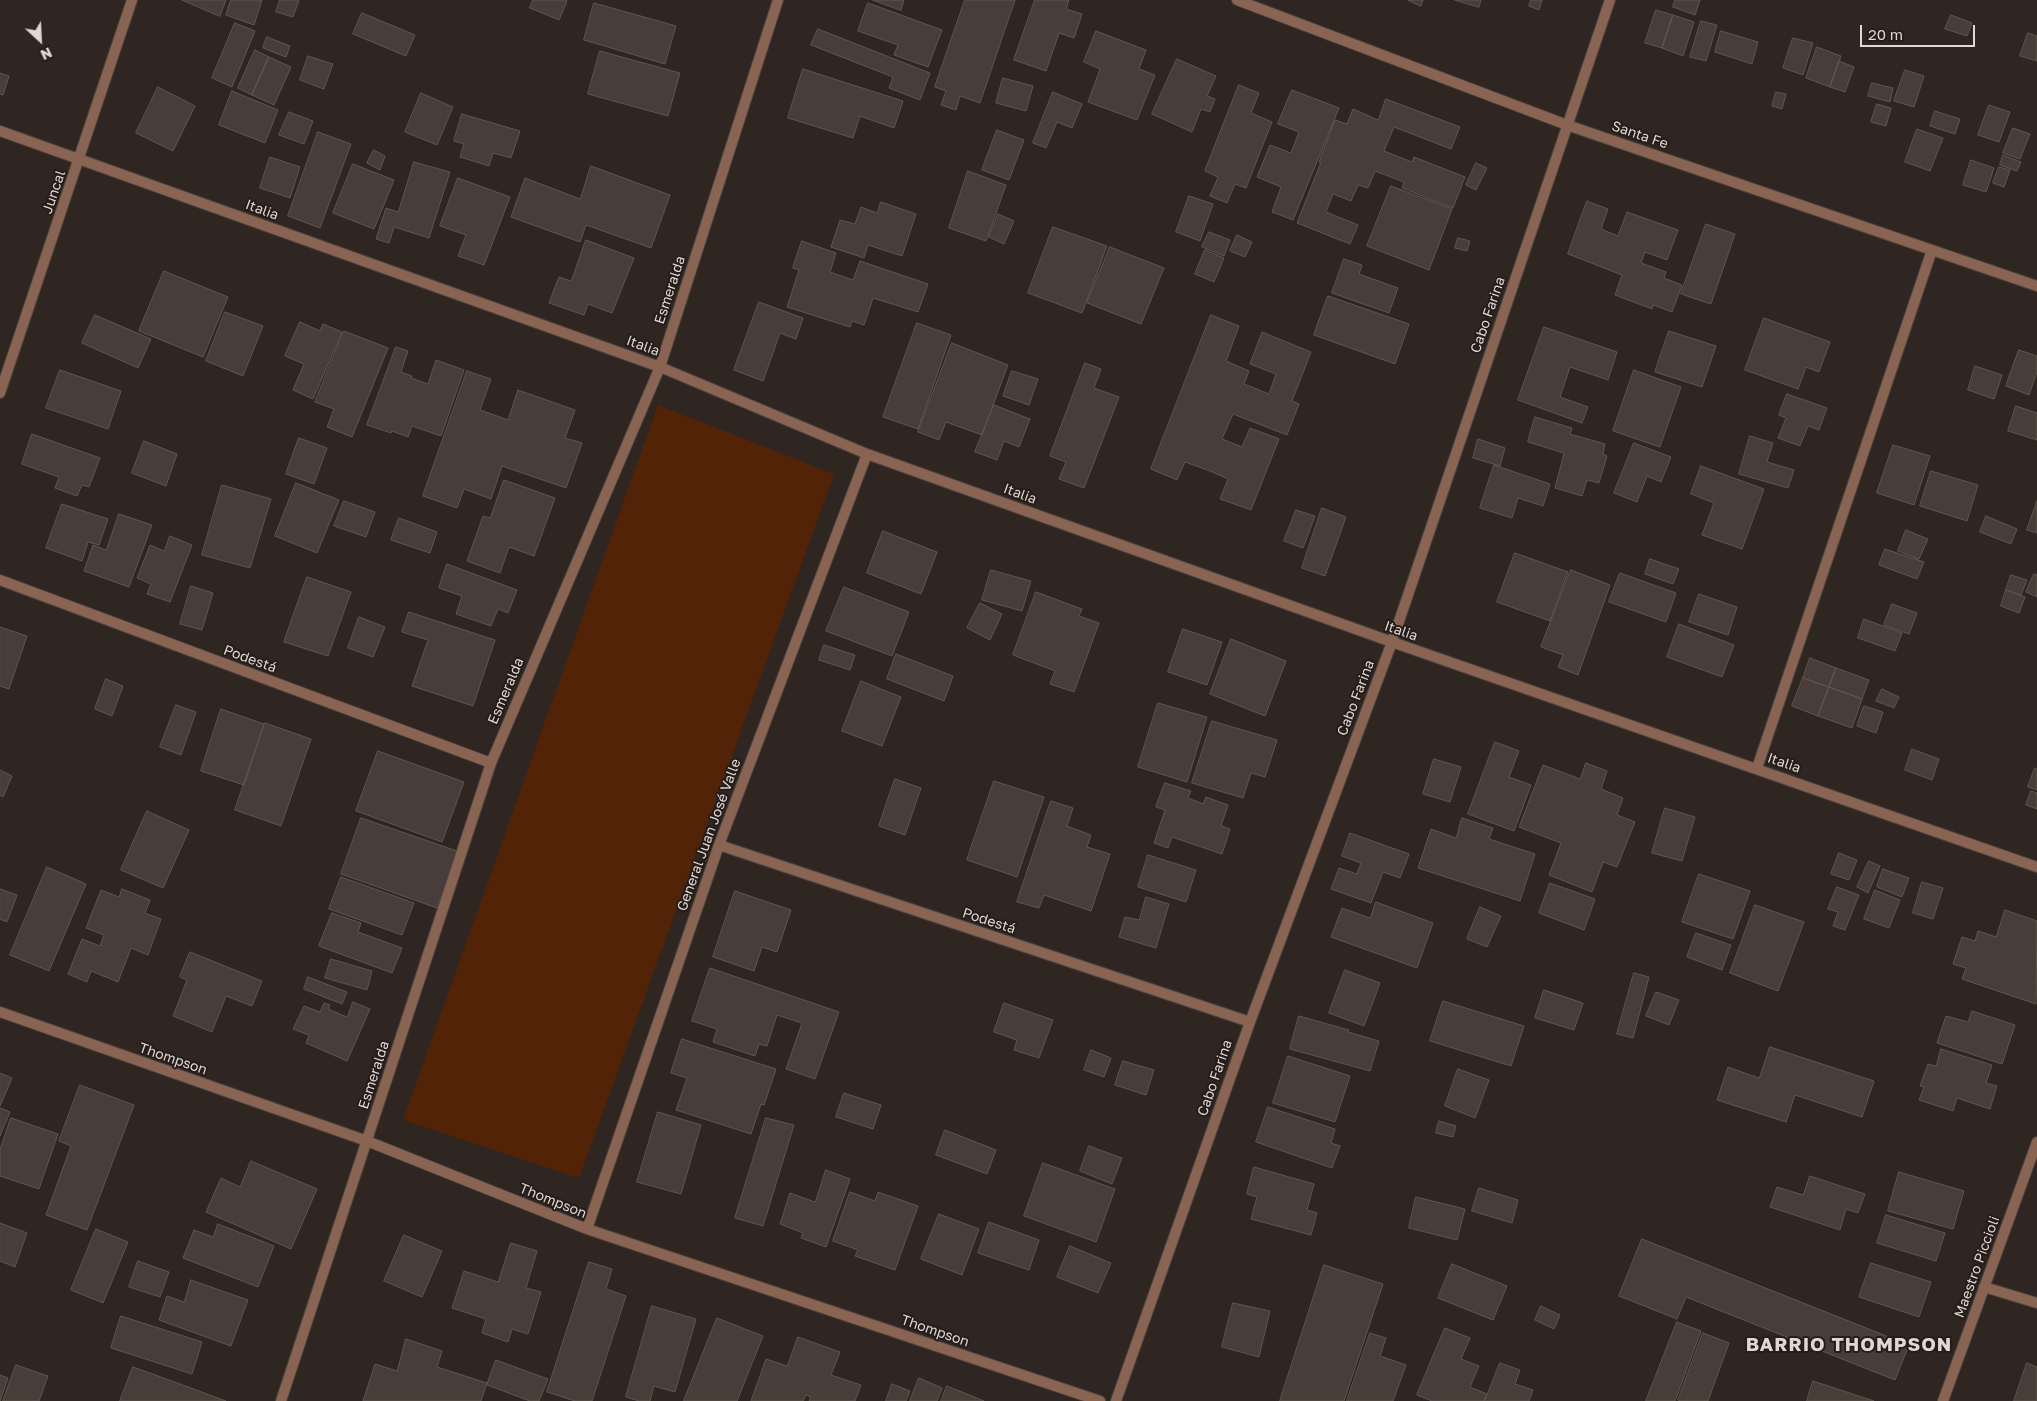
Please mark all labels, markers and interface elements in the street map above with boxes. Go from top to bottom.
north arrow [15,15,65,65]
scale bar [1862,15,1977,47]
text: 20 m [1868,25,1903,43]
text: N [38,44,55,64]
street label: Santa Fe [1610,118,1670,152]
street label: Juncal [39,168,69,216]
street label: Italia [243,196,281,224]
street label: Esmeralda [651,254,689,326]
street label: Cabo Farina [1467,275,1509,355]
street label: Italia [624,332,662,360]
street label: Italia [1001,480,1039,508]
street label: Italia [1382,618,1420,644]
street label: Podestá [221,642,279,676]
street label: Esmeralda [484,655,528,727]
street label: Cabo Farina [1334,658,1378,738]
street label: Italia [1765,750,1803,776]
street label: General Juan José Valle [674,757,744,913]
street label: Podestá [960,904,1018,938]
street label: Cabo Farina [1194,1038,1236,1118]
street label: Thompson [137,1039,209,1079]
street label: Esmeralda [355,1039,393,1111]
street label: Thompson [517,1180,589,1222]
street label: Maestro Piccioli [1951,1214,2003,1320]
street label: Thompson [899,1311,971,1351]
district label: BARRIO THOMPSON [1744,1334,1954,1356]

